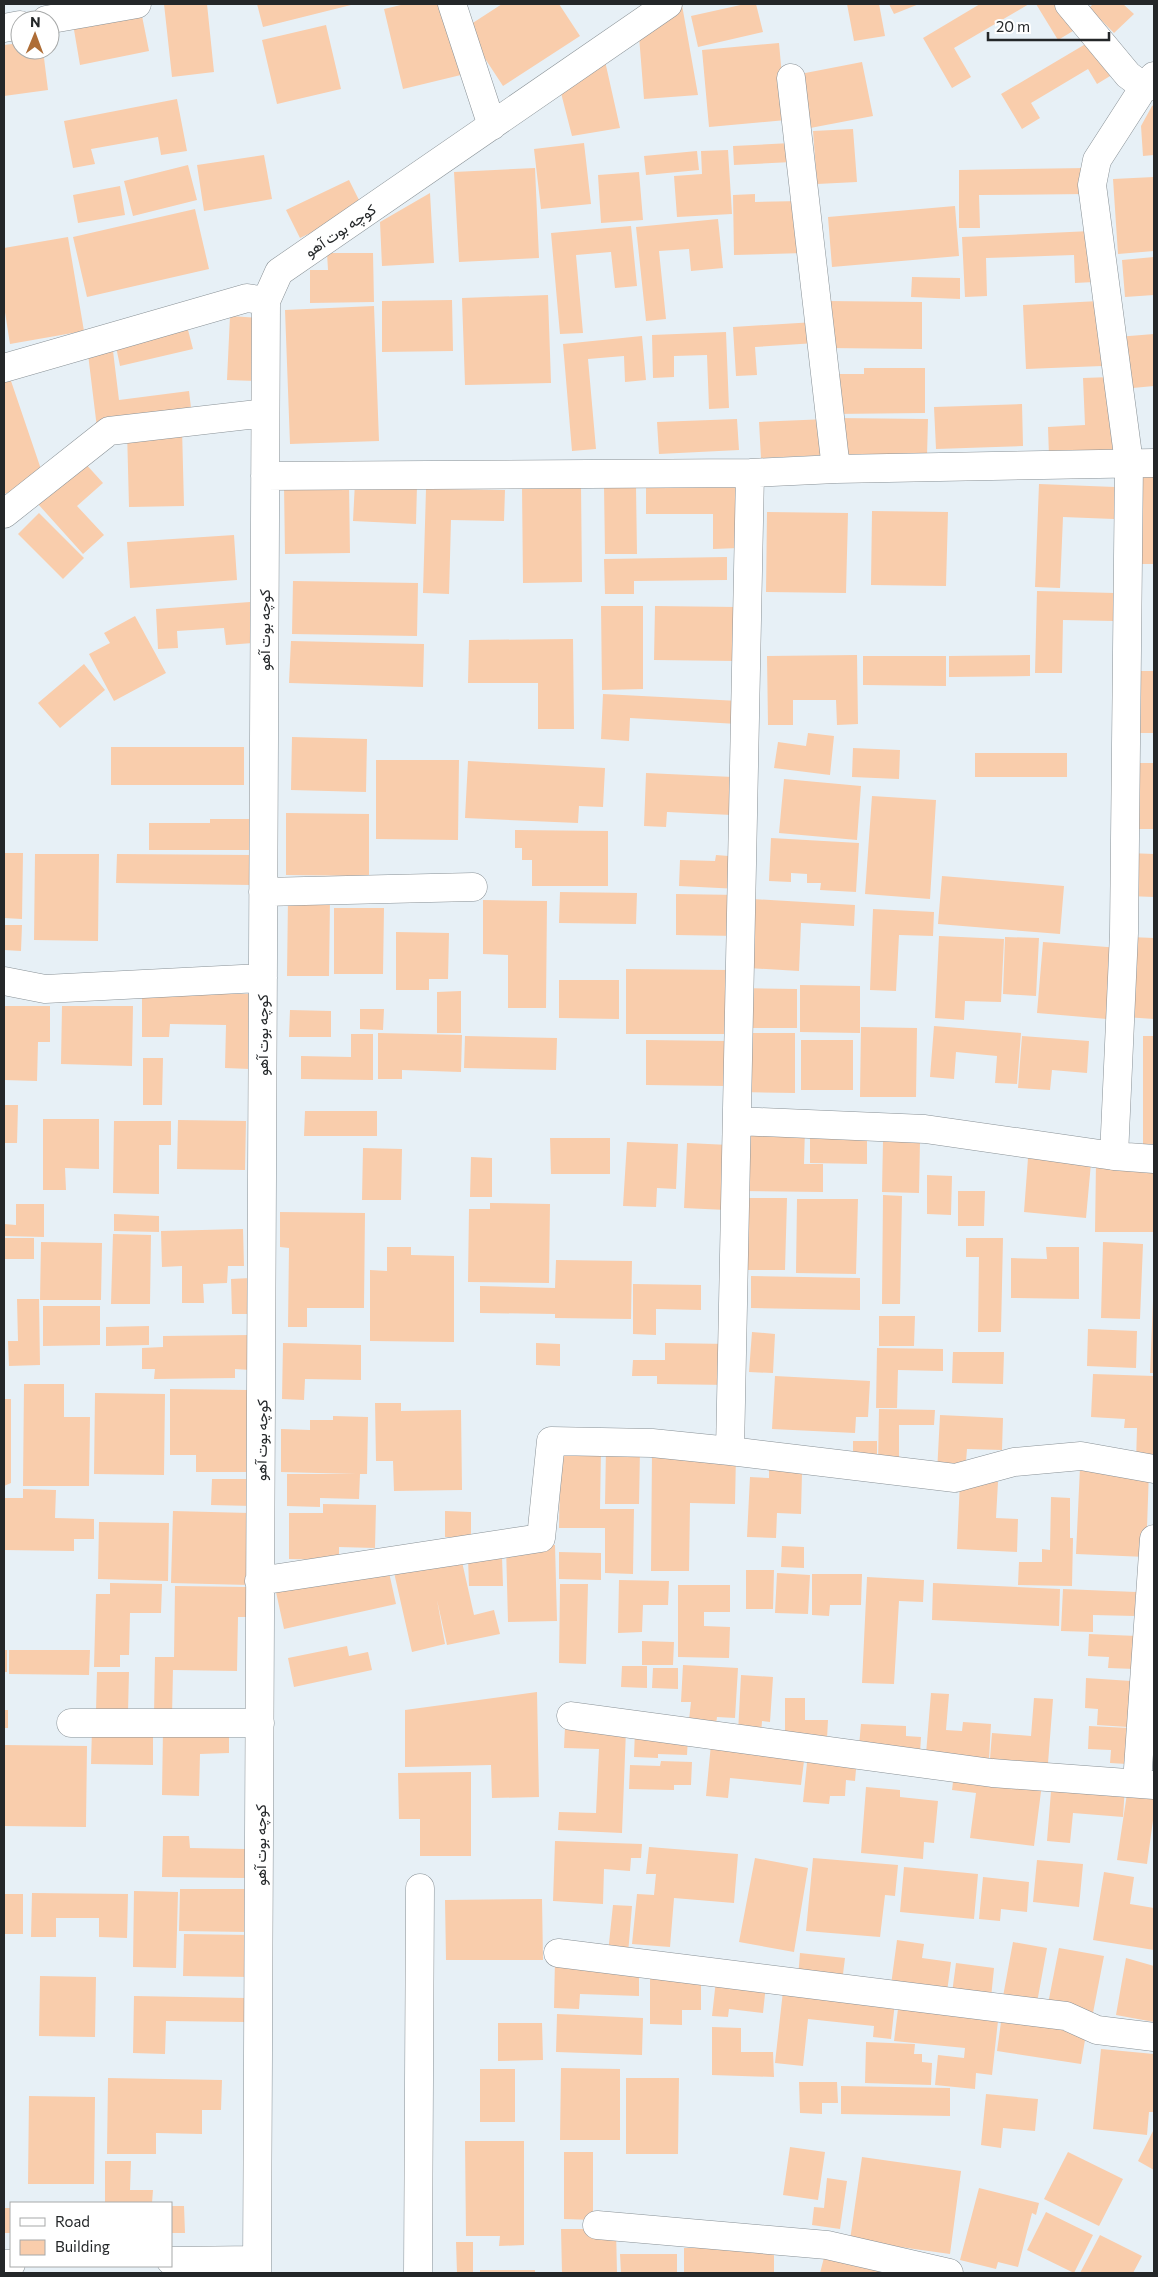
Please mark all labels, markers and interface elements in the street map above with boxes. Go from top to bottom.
north arrow [10,10,60,60]
scale bar [988,10,1109,42]
text: N [30,13,41,30]
text: 20 m [996,17,1030,35]
street label: کوچه بوت آهو [301,200,380,262]
street label: کوچه بوت آهو [255,589,275,671]
street label: کوچه بوت آهو [253,994,273,1076]
street label: کوچه بوت آهو [251,1399,273,1481]
street label: کوچه بوت آهو [251,1804,271,1886]
legend [10,2202,172,2267]
text: Road [55,2212,90,2230]
text: Building [55,2237,110,2255]

